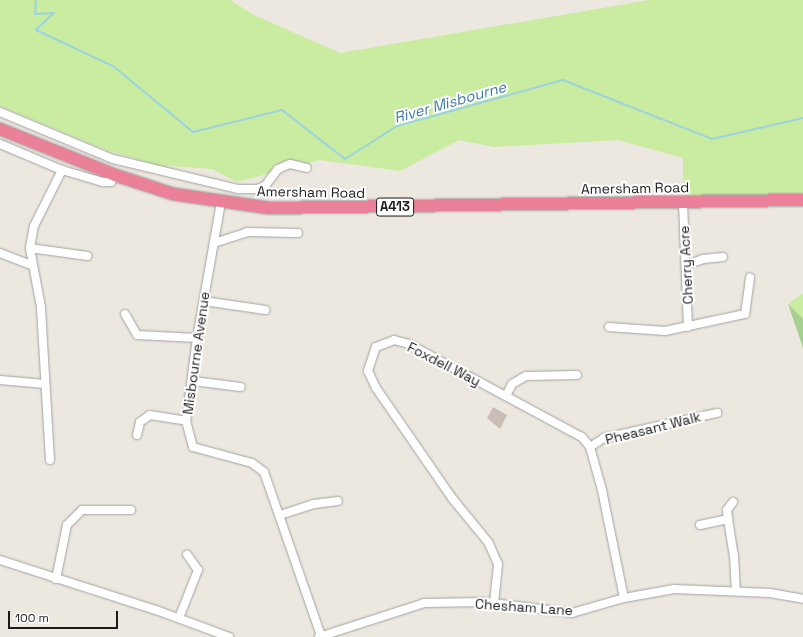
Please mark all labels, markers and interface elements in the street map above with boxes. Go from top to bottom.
water label: River Misbourne [392,77,508,127]
street label: Amersham Road [581,179,689,197]
street label: Amersham Road [257,183,365,201]
road number: A413 [376,196,414,218]
street label: Cherry Acre [676,225,696,305]
street label: Misbourne Avenue [179,290,213,416]
street label: Foxdell Way [405,338,483,390]
street label: Pheasant Walk [603,408,703,448]
street label: Chesham Lane [474,595,574,619]
scale bar [10,603,120,629]
text: 100 m [15,610,49,626]

